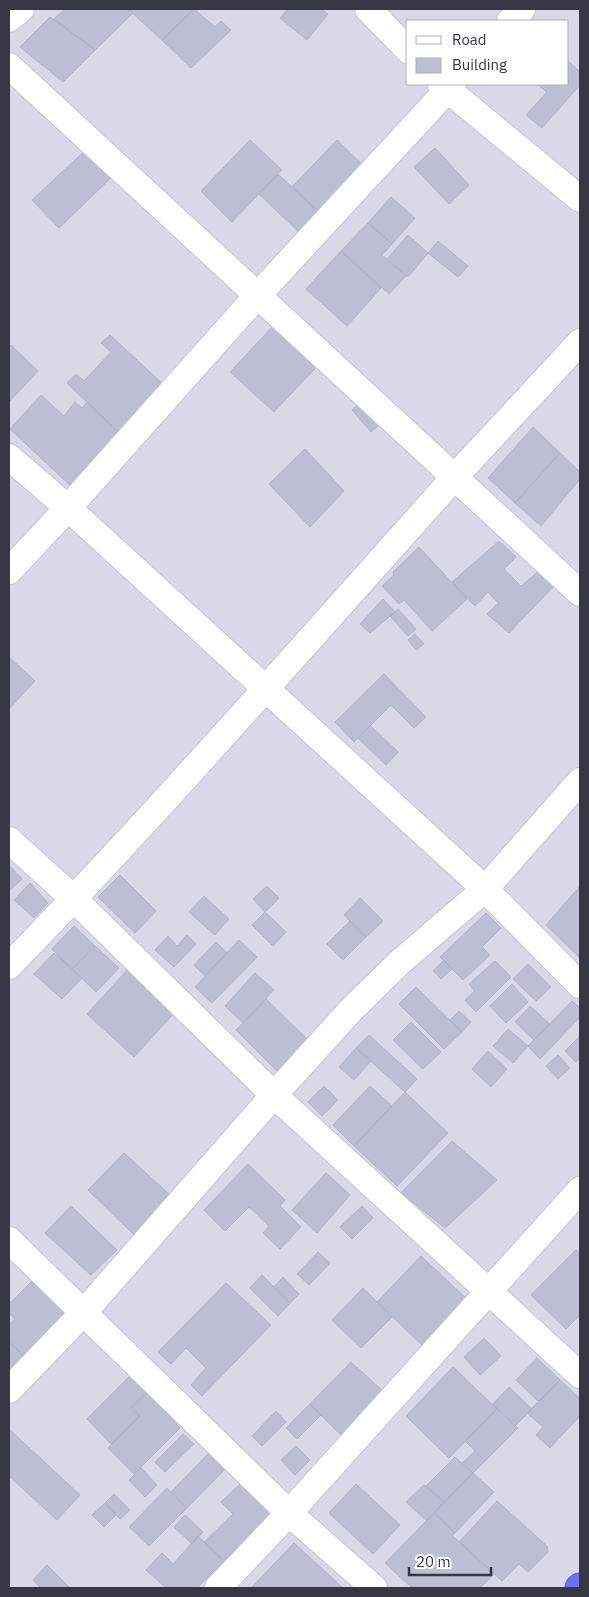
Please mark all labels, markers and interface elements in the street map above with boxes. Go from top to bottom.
legend [406,20,569,85]
text: Road [452,30,487,49]
text: Building [452,55,507,74]
scale bar [409,1544,492,1576]
text: 20 m [416,1552,451,1571]

